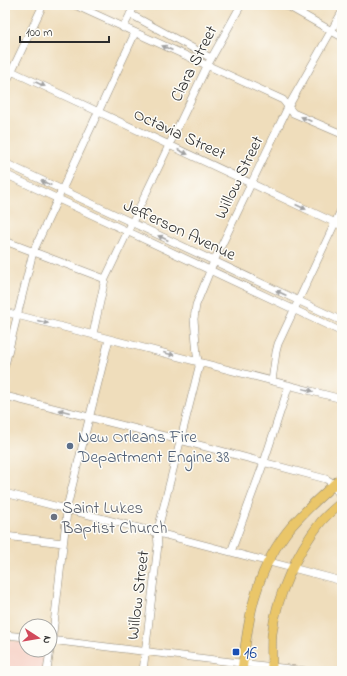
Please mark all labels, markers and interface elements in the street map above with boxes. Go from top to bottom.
scale bar [20,18,109,44]
street label: Clara Street [164,21,224,106]
text: 100 m [26,24,53,42]
one-way arrow [161,45,172,51]
one-way arrow [35,82,47,88]
street label: Octavia Street [129,102,230,167]
one-way arrow [300,115,312,121]
street label: Willow Street [208,132,270,224]
one-way arrow [178,149,189,155]
one-way arrow [40,180,51,186]
street label: Jefferson Avenue [119,193,240,268]
one-way arrow [296,204,307,210]
one-way arrow [158,235,169,241]
one-way arrow [276,290,287,296]
one-way arrow [37,319,49,325]
one-way arrow [163,351,175,357]
one-way arrow [302,387,314,393]
one-way arrow [58,408,70,414]
place label: New Orleans Fire Department Engine 38 [77,425,230,472]
marker: New Orleans Fire Department Engine 38 [65,441,75,451]
place label: Saint Lukes Baptist Church [61,496,167,541]
marker: Saint Lukes Baptist Church [49,512,59,522]
street label: Willow Street [121,549,156,641]
north arrow [18,618,58,658]
text: N [38,635,55,645]
place label: 16 [244,641,257,666]
marker: 16 [231,647,241,657]

